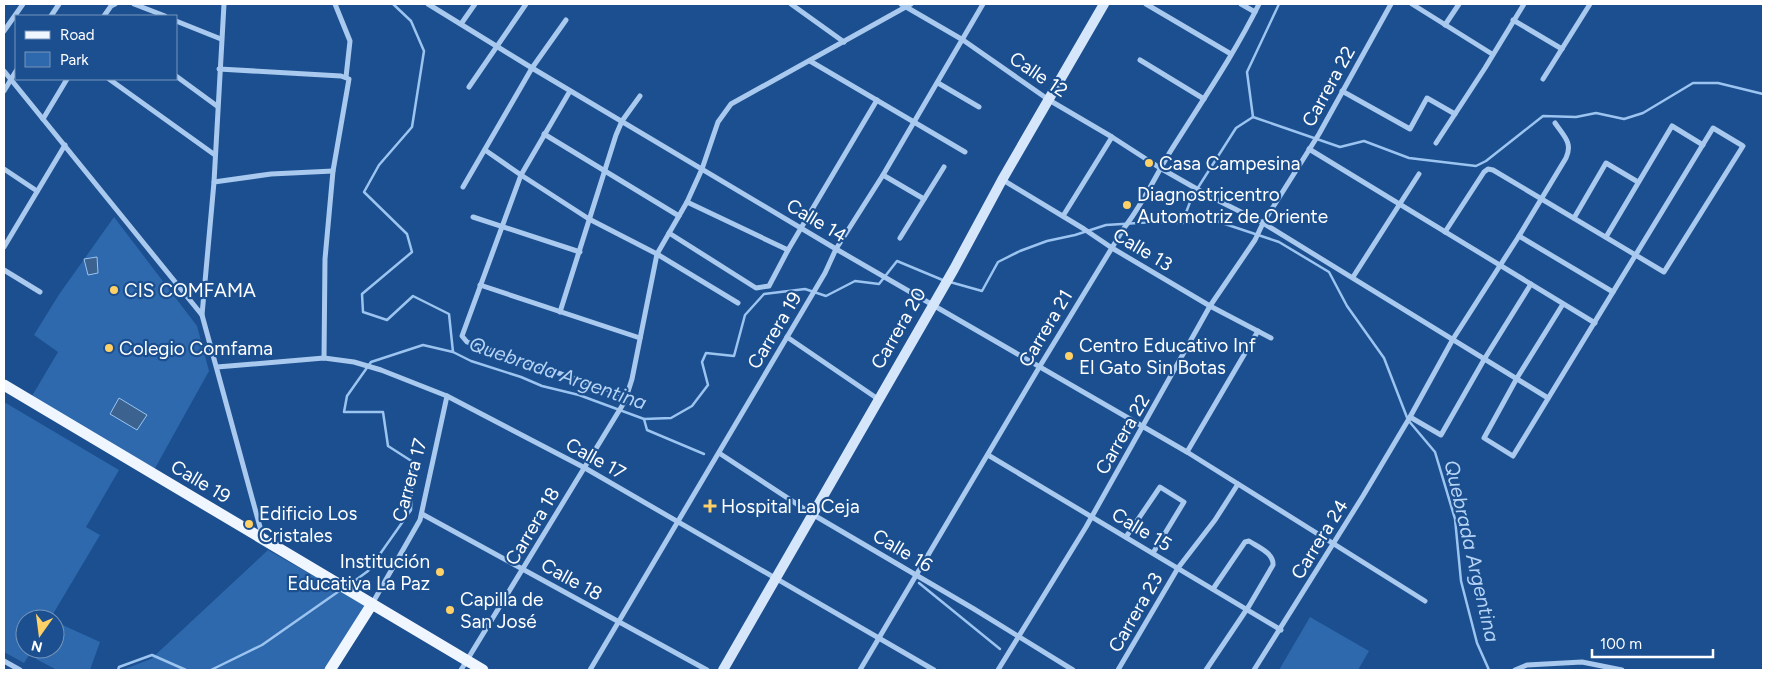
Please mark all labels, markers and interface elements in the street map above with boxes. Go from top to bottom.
legend [15,15,178,80]
text: Road [60,26,95,44]
street label: Carrera 22 [1297,42,1360,131]
street label: Calle 12 [1005,47,1072,102]
text: Park [60,51,89,69]
place label: Casa Campesina [1159,152,1300,175]
marker: Casa Campesina [1143,157,1155,169]
place label: Diagnostricentro Automotriz de Oriente [1137,183,1328,228]
street label: Calle 14 [782,193,851,248]
marker: Diagnostricentro Automotriz de Oriente [1121,199,1133,211]
street label: Calle 13 [1109,223,1177,276]
place label: CIS COMFAMA [124,279,256,302]
street label: Carrera 20 [866,283,931,373]
marker: CIS COMFAMA [108,284,120,296]
street label: Carrera 21 [1013,286,1077,371]
street label: Carrera 19 [742,287,806,373]
water label: Quebrada Argentina [466,331,650,415]
place label: Centro Educativo Inf El Gato Sin Botas [1079,334,1256,379]
place label: Colegio Comfama [119,337,273,360]
marker: Colegio Comfama [103,342,115,354]
marker: Centro Educativo Inf El Gato Sin Botas [1063,350,1075,362]
street label: Carrera 22 [1090,390,1155,478]
street label: Calle 17 [562,433,630,484]
street label: Carrera 17 [387,436,432,524]
street label: Calle 19 [167,455,235,508]
water label: Quebrada Argentina [1439,458,1505,645]
street label: Carrera 18 [500,483,565,569]
place label: Hospital La Ceja [721,495,860,518]
street label: Carrera 24 [1286,495,1353,583]
marker: Hospital La Ceja [703,499,717,513]
place label: Edificio Los Cristales [259,502,358,547]
street label: Calle 15 [1108,503,1176,556]
marker: Edificio Los Cristales [243,518,255,530]
street label: Calle 16 [869,524,937,577]
place label: Institución Educativa La Paz [287,550,430,595]
street label: Calle 18 [537,553,606,606]
marker: Institución Educativa La Paz [434,566,446,578]
street label: Carrera 23 [1103,568,1167,656]
place label: Capilla de San José [460,588,543,633]
marker: Capilla de San José [444,604,456,616]
north arrow [15,609,65,659]
scale bar [1592,626,1713,658]
text: 100 m [1600,635,1642,653]
text: N [30,637,44,656]

